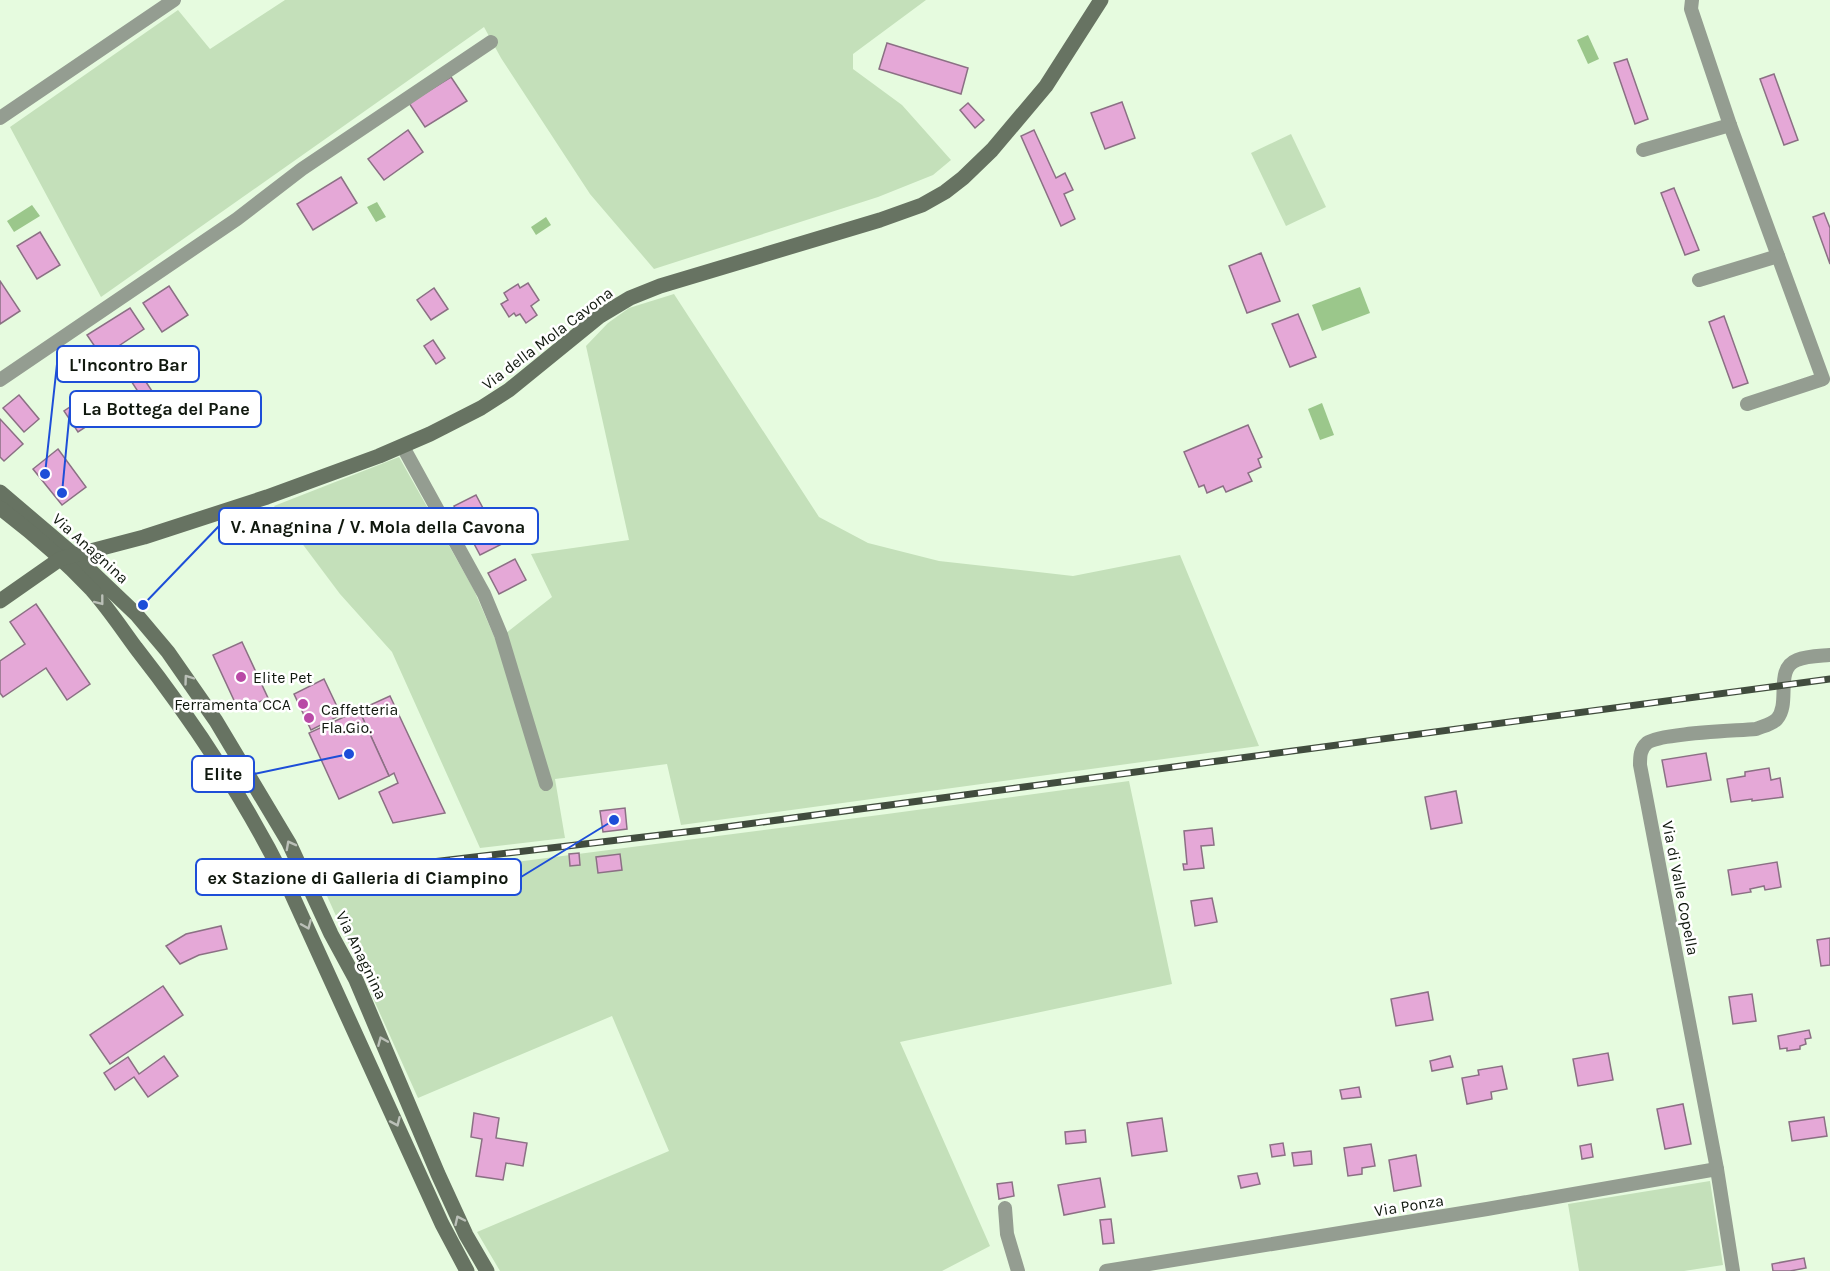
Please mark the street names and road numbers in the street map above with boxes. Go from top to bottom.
street label: Via della Mola Cavona [478,283,616,394]
street label: Via Anagnina [49,509,133,588]
street label: Via di Valle Copella [1658,819,1703,957]
street label: Via Anagnina [332,908,391,1003]
street label: Via Ponza [1373,1191,1445,1220]

